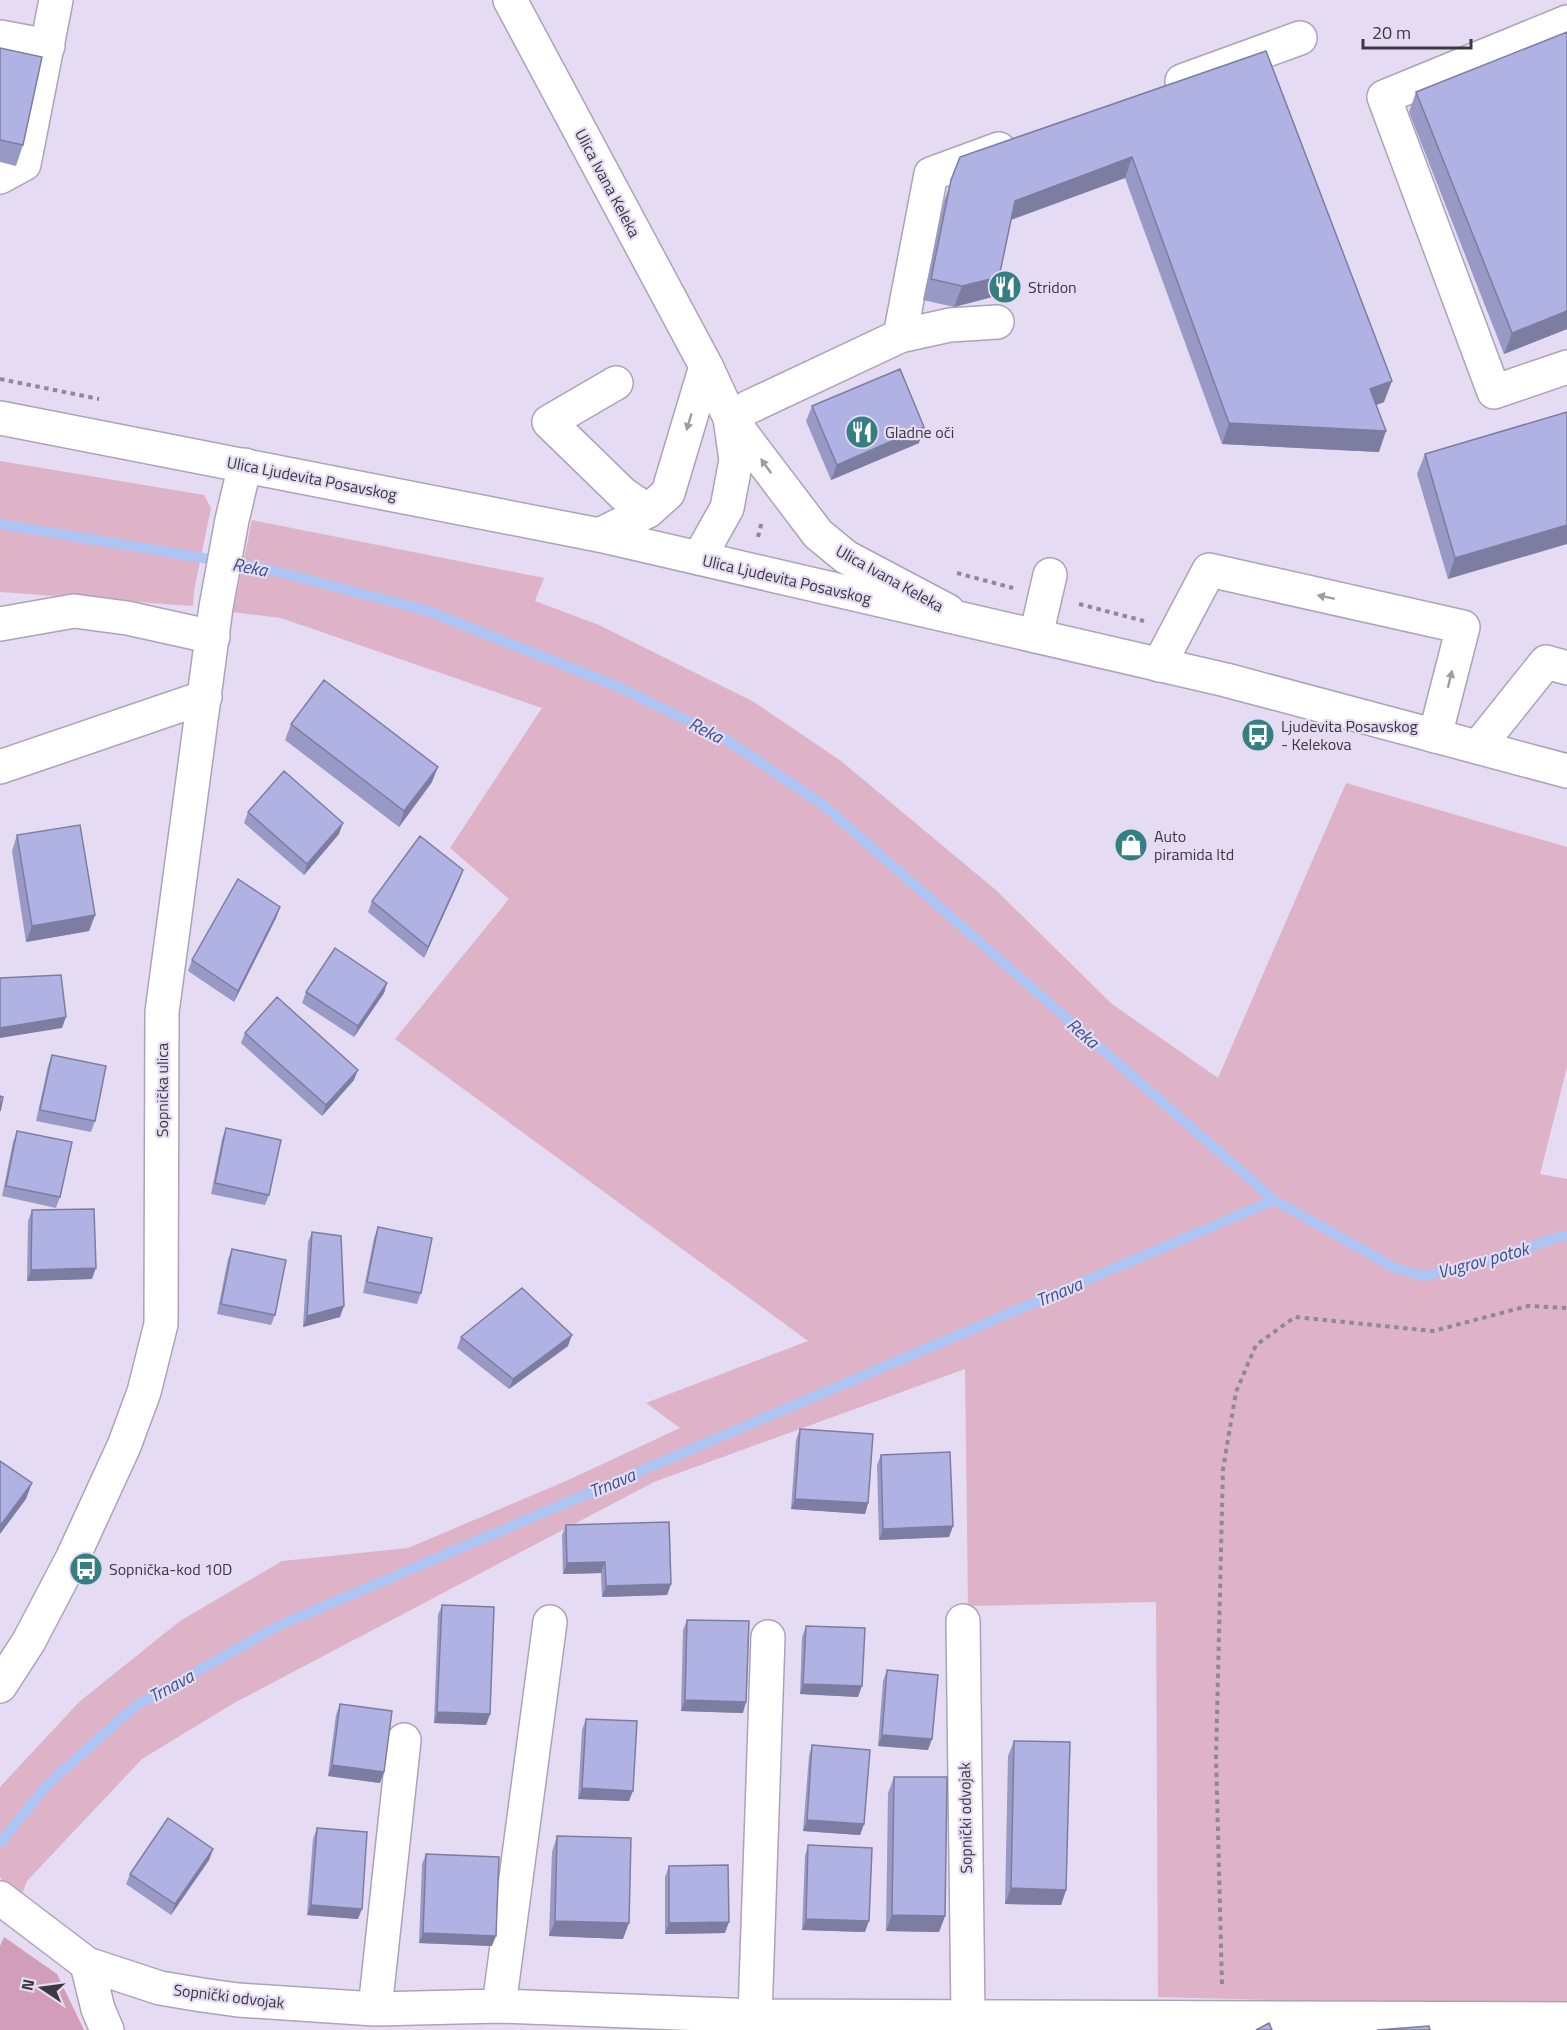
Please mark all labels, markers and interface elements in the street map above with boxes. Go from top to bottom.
scale bar [1363,12,1471,50]
text: 20 m [1372,19,1411,46]
street label: Ulica Ivana Keleka [569,124,647,242]
restaurant icon: Stridon [987,269,1023,305]
place label: Stridon [1028,275,1077,299]
one-way arrow [684,413,693,431]
restaurant icon: Gladne oči [844,414,880,450]
place label: Gladne oči [885,420,954,444]
street label: Ulica Ljudevita Posavskog [225,450,399,506]
one-way arrow [760,458,772,474]
street label: Ulica Ivana Keleka [832,538,948,618]
street label: Ulica Ljudevita Posavskog [700,548,874,610]
water label: Reka [230,550,271,584]
one-way arrow [1317,591,1335,601]
one-way arrow [1445,670,1455,688]
water label: Reka [684,710,729,750]
place label: Ljudevita Posavskog - Kelekova [1281,714,1418,756]
bus stop icon: Ljudevita Posavskog - Kelekova [1240,717,1276,753]
place label: Auto piramida ltd [1154,824,1234,866]
shop icon: Auto piramida ltd [1113,827,1149,863]
water label: Reka [1061,1011,1106,1055]
street label: Sopnička ulica [150,1043,174,1137]
water label: Vugrov potok [1434,1234,1534,1285]
water label: Trnava [1032,1270,1087,1314]
water label: Trnava [585,1461,640,1505]
bus stop icon: Sopnička-kod 10D [68,1551,104,1587]
place label: Sopnička-kod 10D [109,1557,232,1581]
water label: Trnava [144,1662,199,1709]
street label: Sopnički odvojak [952,1762,978,1874]
north arrow [12,1958,72,2018]
text: N [14,1977,40,1993]
street label: Sopnički odvojak [172,1977,286,2015]

